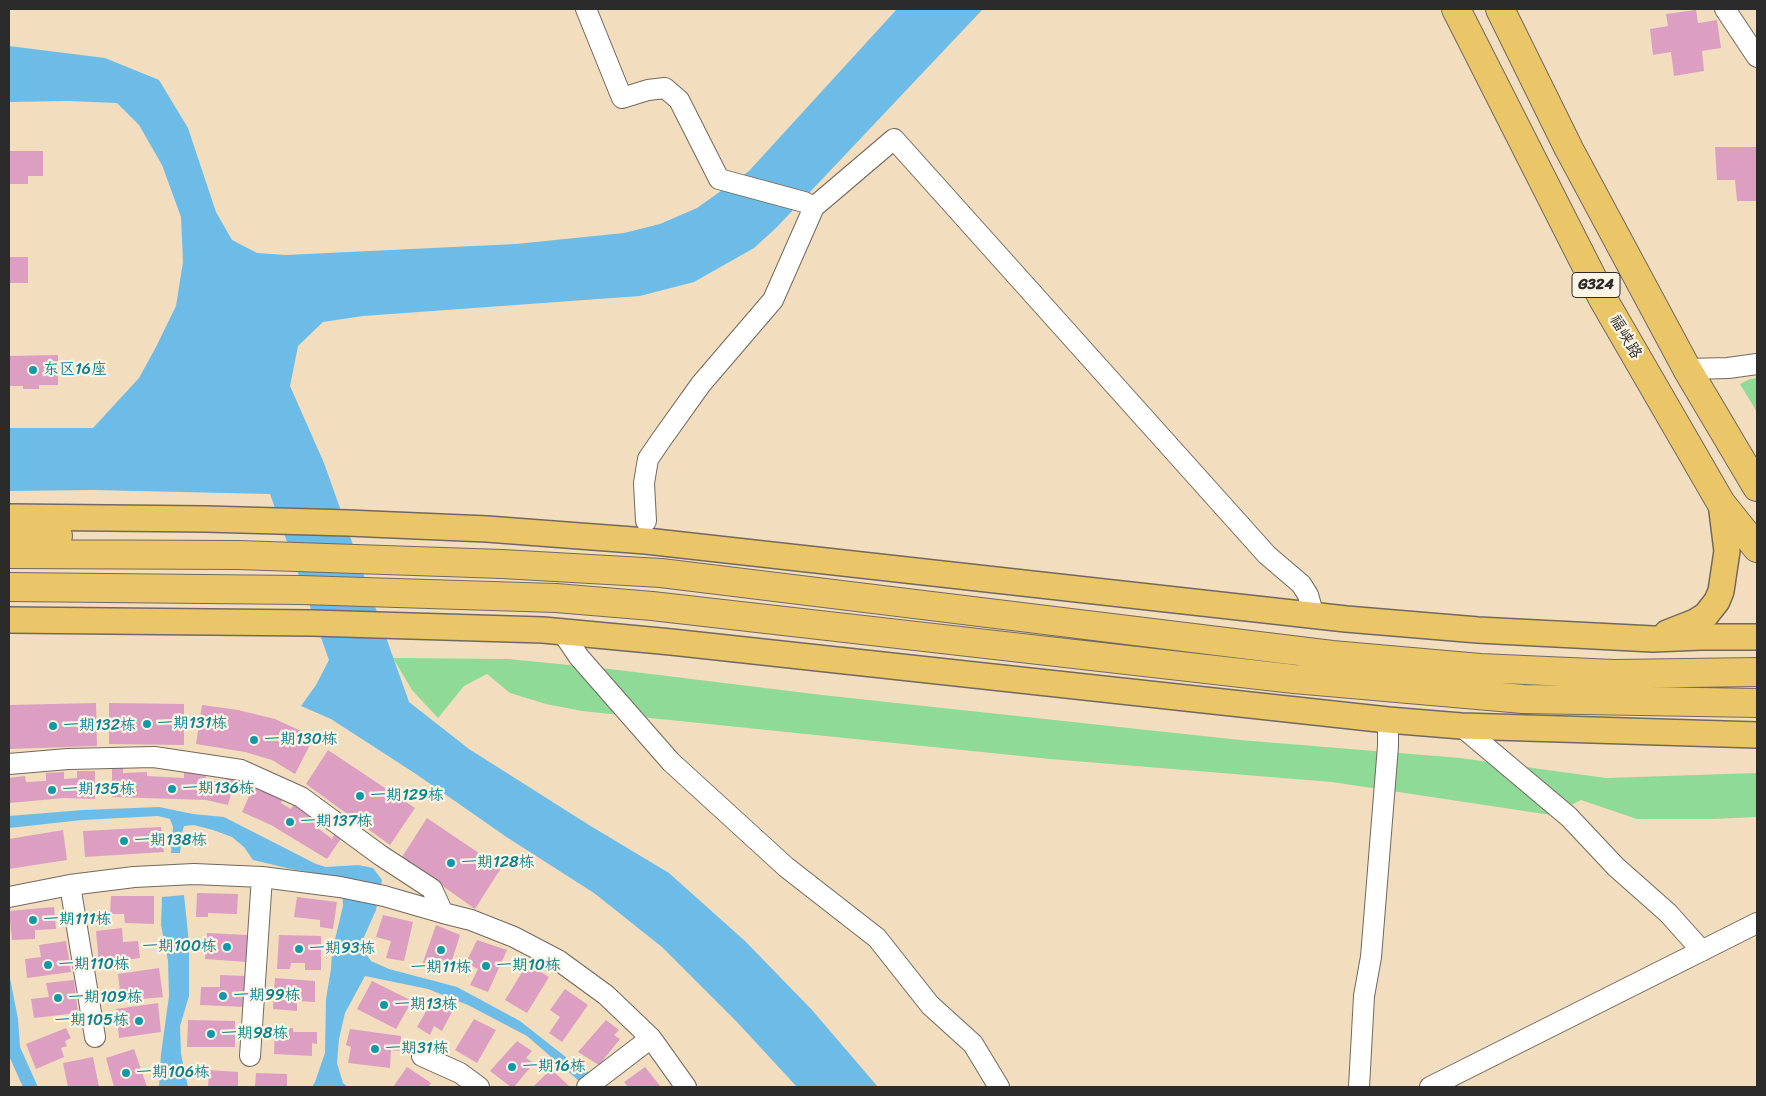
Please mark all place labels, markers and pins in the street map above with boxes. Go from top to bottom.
place label: 东区16座 [43,360,107,380]
marker: 东区16座 [27,364,39,376]
place label: 一期131栋 [157,714,228,734]
place label: 一期132栋 [63,716,136,736]
marker: 一期131栋 [141,718,153,730]
marker: 一期132栋 [47,720,59,732]
place label: 一期130栋 [264,730,338,750]
marker: 一期130栋 [248,734,260,746]
place label: 一期136栋 [182,779,255,799]
place label: 一期135栋 [62,780,135,800]
marker: 一期136栋 [166,783,178,795]
marker: 一期135栋 [46,784,58,796]
place label: 一期129栋 [370,786,444,806]
marker: 一期129栋 [354,790,366,802]
place label: 一期137栋 [300,812,373,832]
marker: 一期137栋 [284,816,296,828]
place label: 一期138栋 [134,831,207,851]
marker: 一期138栋 [118,835,130,847]
place label: 一期128栋 [461,853,535,873]
marker: 一期128栋 [445,857,457,869]
place label: 一期111栋 [43,910,112,930]
marker: 一期111栋 [27,914,39,926]
place label: 一期100栋 [142,937,217,957]
place label: 一期93栋 [309,939,376,959]
marker: 一期100栋 [221,941,233,953]
marker: 一期93栋 [293,943,305,955]
marker: 一期11栋 [435,944,447,956]
place label: 一期110栋 [58,955,130,975]
place label: 一期10栋 [496,956,561,976]
place label: 一期11栋 [410,958,472,978]
marker: 一期110栋 [42,959,54,971]
marker: 一期10栋 [480,960,492,972]
place label: 一期99栋 [233,986,301,1006]
place label: 一期109栋 [68,988,143,1008]
marker: 一期99栋 [217,990,229,1002]
marker: 一期109栋 [52,992,64,1004]
place label: 一期13栋 [394,995,458,1015]
marker: 一期13栋 [378,999,390,1011]
place label: 一期105栋 [54,1011,129,1031]
marker: 一期105栋 [133,1015,145,1027]
place label: 一期98栋 [221,1024,288,1044]
marker: 一期98栋 [205,1028,217,1040]
place label: 一期31栋 [385,1039,449,1059]
marker: 一期31栋 [369,1043,381,1055]
place label: 一期16栋 [522,1057,586,1077]
marker: 一期16栋 [506,1061,518,1073]
place label: 一期106栋 [136,1063,210,1083]
marker: 一期106栋 [120,1067,132,1079]

